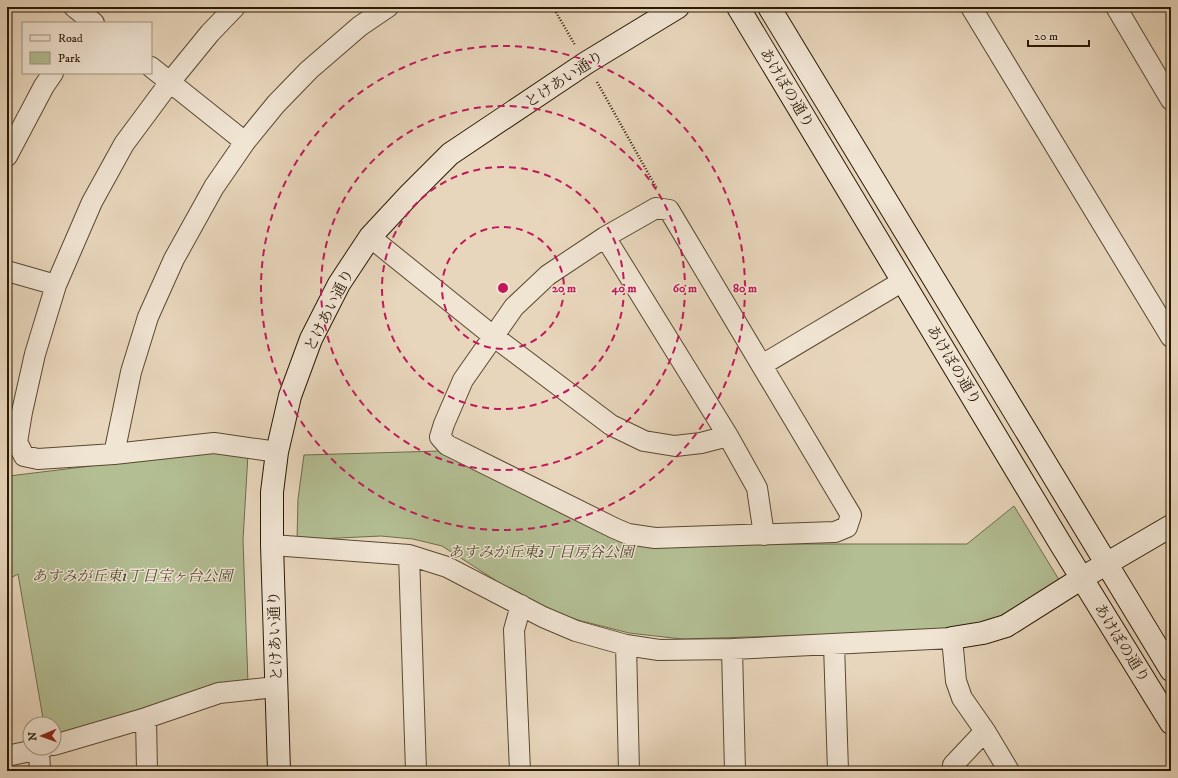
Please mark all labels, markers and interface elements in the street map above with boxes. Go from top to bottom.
legend [22,22,152,74]
scale bar [1028,22,1089,48]
text: 20 m [1034,29,1058,44]
text: Road [58,31,83,46]
street label: あけぼの通り [755,45,818,132]
street label: とけあい通り [521,47,607,112]
text: Park [58,51,80,66]
street label: とけあい通り [301,266,358,355]
centre of rings [496,281,510,295]
text: 20 m [552,281,576,296]
text: 40 m [611,281,636,296]
text: 60 m [673,281,697,296]
text: 80 m [733,281,757,296]
street label: あけぼの通り [922,322,985,409]
park label: あすみが丘東2丁目房谷公園 [448,543,637,562]
park label: あすみが丘東1丁目宝ヶ台公園 [32,567,235,586]
street label: とけあい通り [264,591,287,681]
street label: あけぼの通り [1090,600,1153,686]
north arrow [22,716,62,756]
text: N [26,732,40,741]

